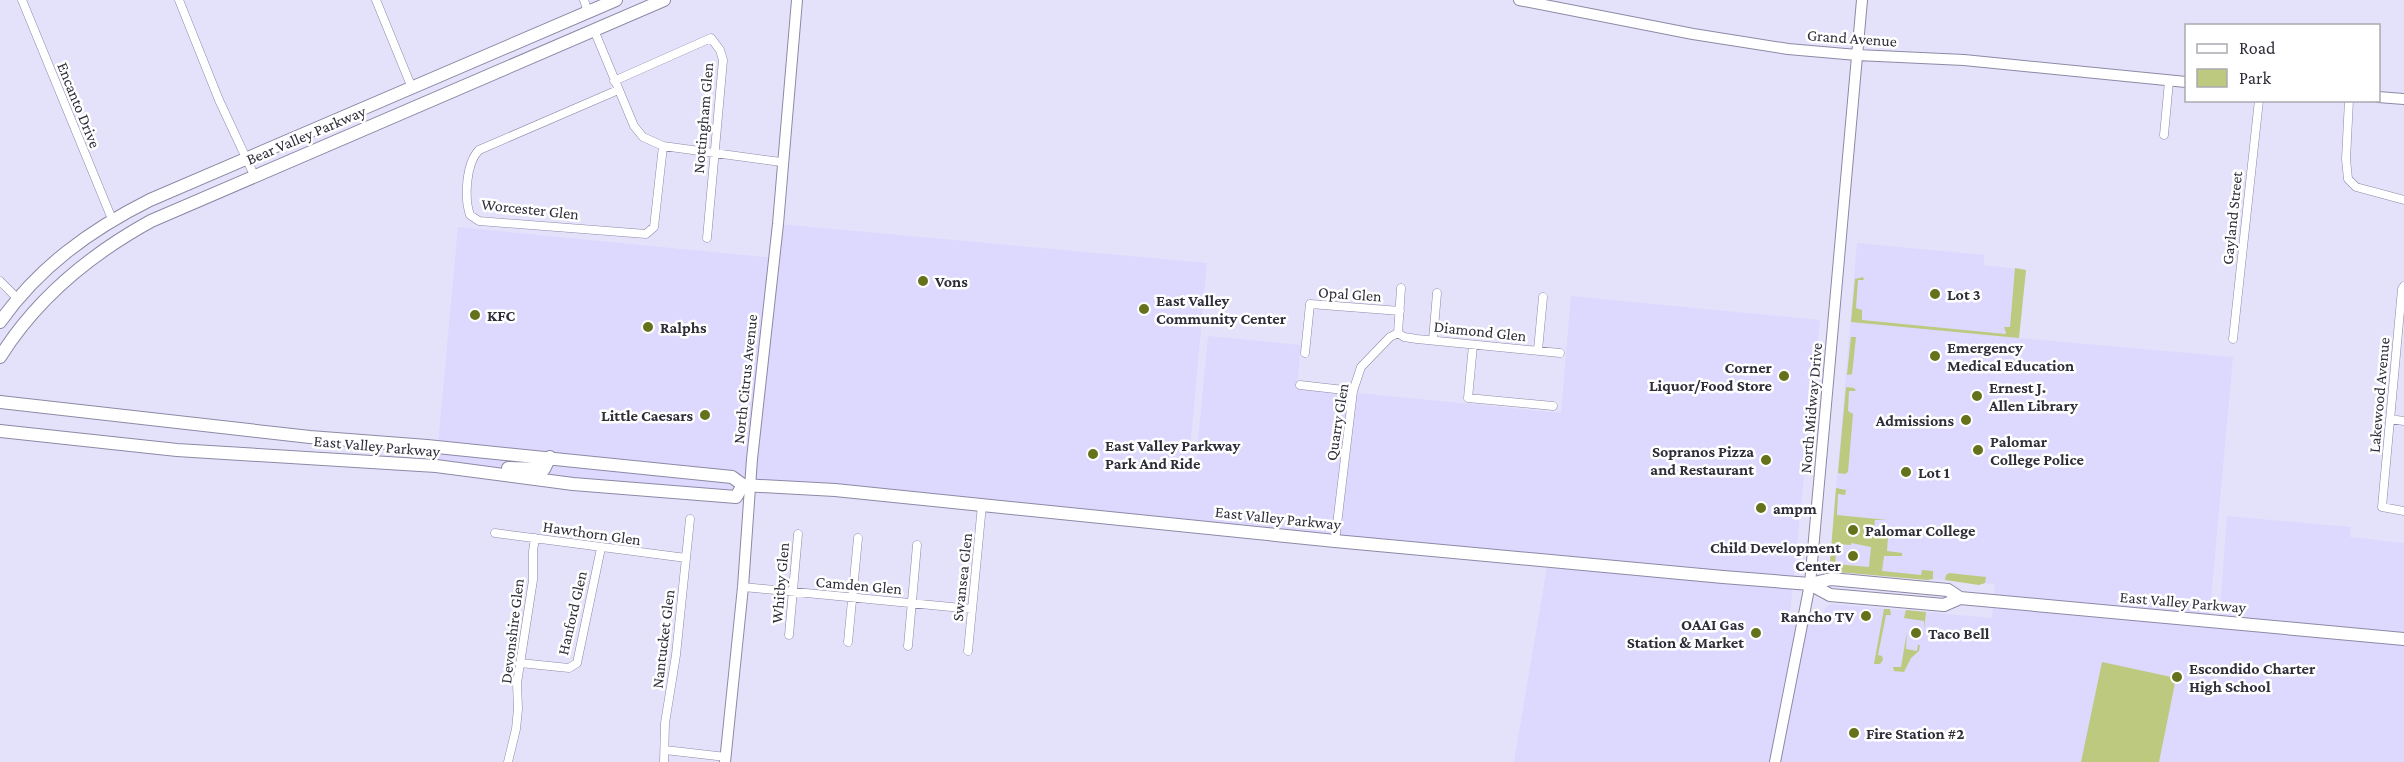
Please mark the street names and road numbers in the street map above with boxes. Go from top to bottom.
street label: Grand Avenue [1806,26,1898,50]
street label: Encanto Drive [54,60,104,150]
street label: Nottingham Glen [690,61,717,174]
street label: Bear Valley Parkway [244,102,369,169]
street label: Gayland Street [2219,170,2246,266]
street label: Worcester Glen [480,195,580,223]
street label: Opal Glen [1318,283,1383,306]
street label: North Citrus Avenue [730,313,760,445]
street label: Diamond Glen [1433,318,1528,344]
street label: Lakewood Avenue [2365,336,2393,454]
street label: North Midway Drive [1797,342,1826,474]
street label: Quarry Glen [1322,382,1353,462]
street label: East Valley Parkway [313,432,442,461]
street label: East Valley Parkway [1214,503,1343,534]
street label: Hawthorn Glen [542,518,642,548]
street label: Swansea Glen [949,532,975,622]
street label: Whitby Glen [768,541,793,624]
street label: Hanford Glen [554,569,590,657]
street label: Camden Glen [815,573,903,597]
street label: Devonshire Glen [497,577,527,685]
street label: Nantucket Glen [648,588,678,689]
street label: East Valley Parkway [2119,588,2248,617]

